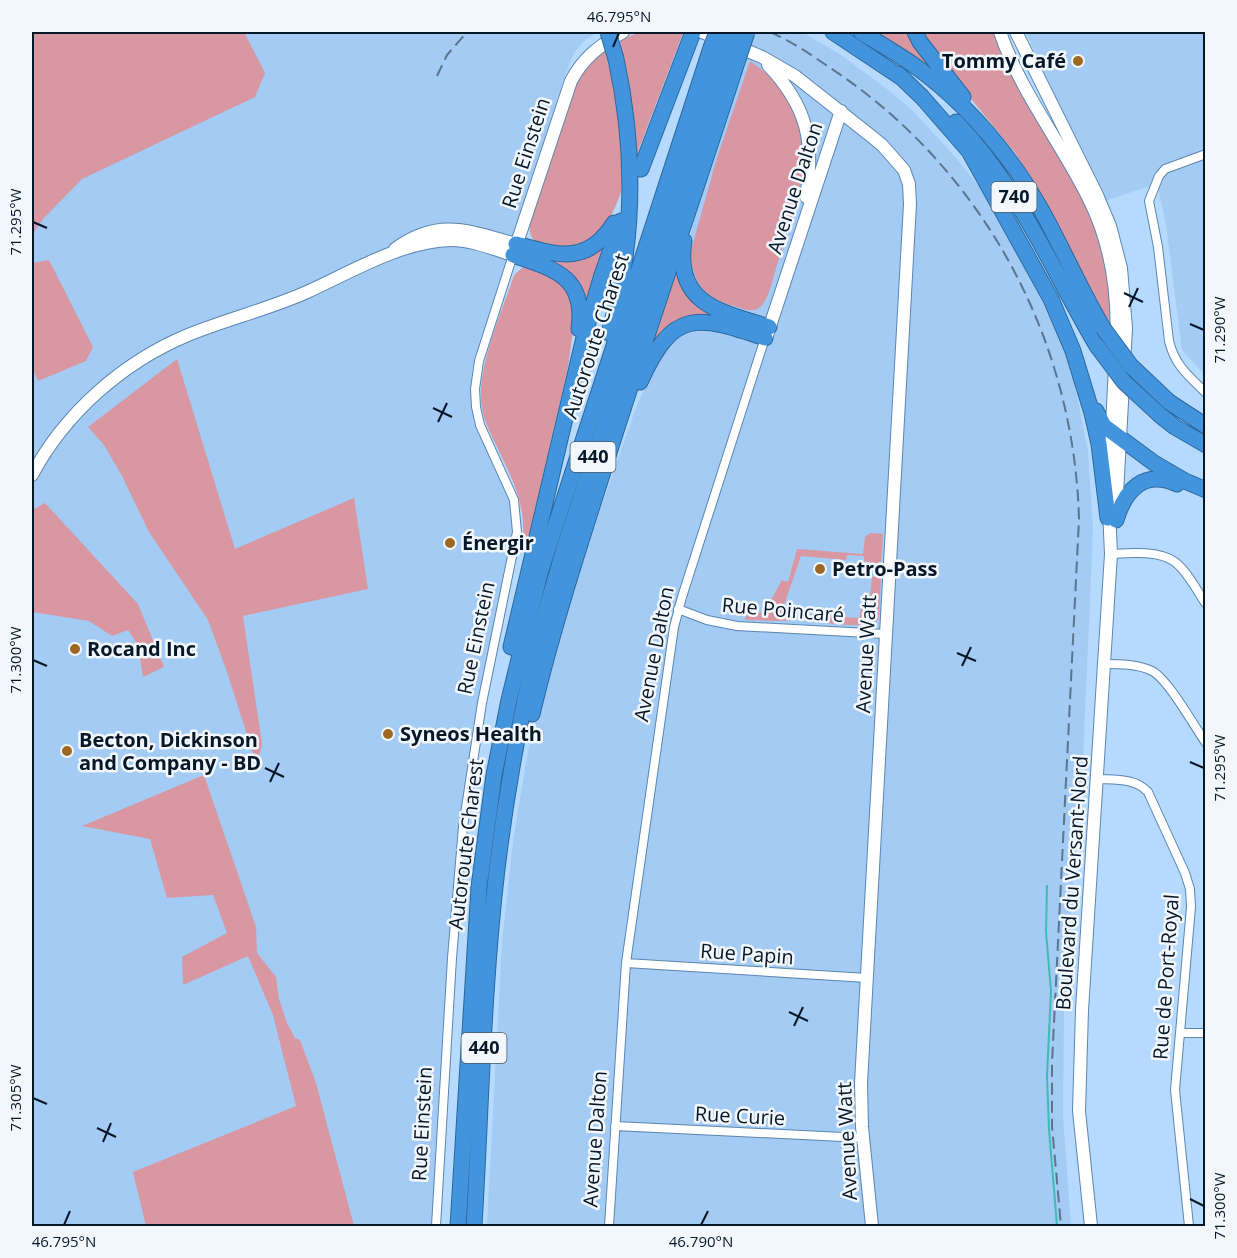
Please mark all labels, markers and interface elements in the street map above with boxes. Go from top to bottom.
text: 46.795°N [587,6,651,26]
place label: Tommy Café [942,47,1066,74]
marker: Tommy Café [1071,54,1085,68]
street label: Rue Einstein [495,94,556,212]
street label: Avenue Dalton [761,119,829,257]
road number: 740 [992,182,1036,212]
text: 71.295°W [5,188,25,256]
street label: Autoroute Charest [556,250,635,422]
text: 71.290°W [1209,296,1229,364]
road number: 440 [570,442,616,472]
place label: Énergir [462,529,534,556]
marker: Énergir [443,536,457,550]
place label: Petro-Pass [832,555,938,582]
marker: Petro-Pass [813,562,827,576]
street label: Rue Einstein [450,579,501,697]
street label: Avenue Dalton [627,584,680,724]
street label: Rue Poincaré [721,591,845,628]
street label: Avenue Watt [849,594,882,714]
text: 71.300°W [5,626,25,694]
place label: Rocand Inc [87,635,196,662]
marker: Rocand Inc [68,642,82,656]
place label: Syneos Health [400,720,542,747]
place label: Becton, Dickinson and Company - BD [79,726,261,776]
marker: Syneos Health [381,727,395,741]
text: 71.295°W [1209,734,1229,802]
marker: Becton, Dickinson and Company - BD [60,744,74,758]
street label: Boulevard du Versant-Nord [1049,755,1094,1011]
street label: Autoroute Charest [442,757,489,931]
street label: Rue de Port-Royal [1146,893,1185,1061]
street label: Rue Papin [699,937,795,970]
road number: 440 [462,1033,506,1063]
text: 71.305°W [5,1064,25,1132]
street label: Rue Einstein [405,1066,438,1182]
street label: Avenue Dalton [576,1070,613,1208]
street label: Avenue Watt [830,1081,863,1201]
street label: Rue Curie [694,1100,786,1131]
text: 71.300°W [1209,1172,1229,1240]
text: 46.795°N [32,1231,96,1251]
text: 46.790°N [669,1231,733,1251]

